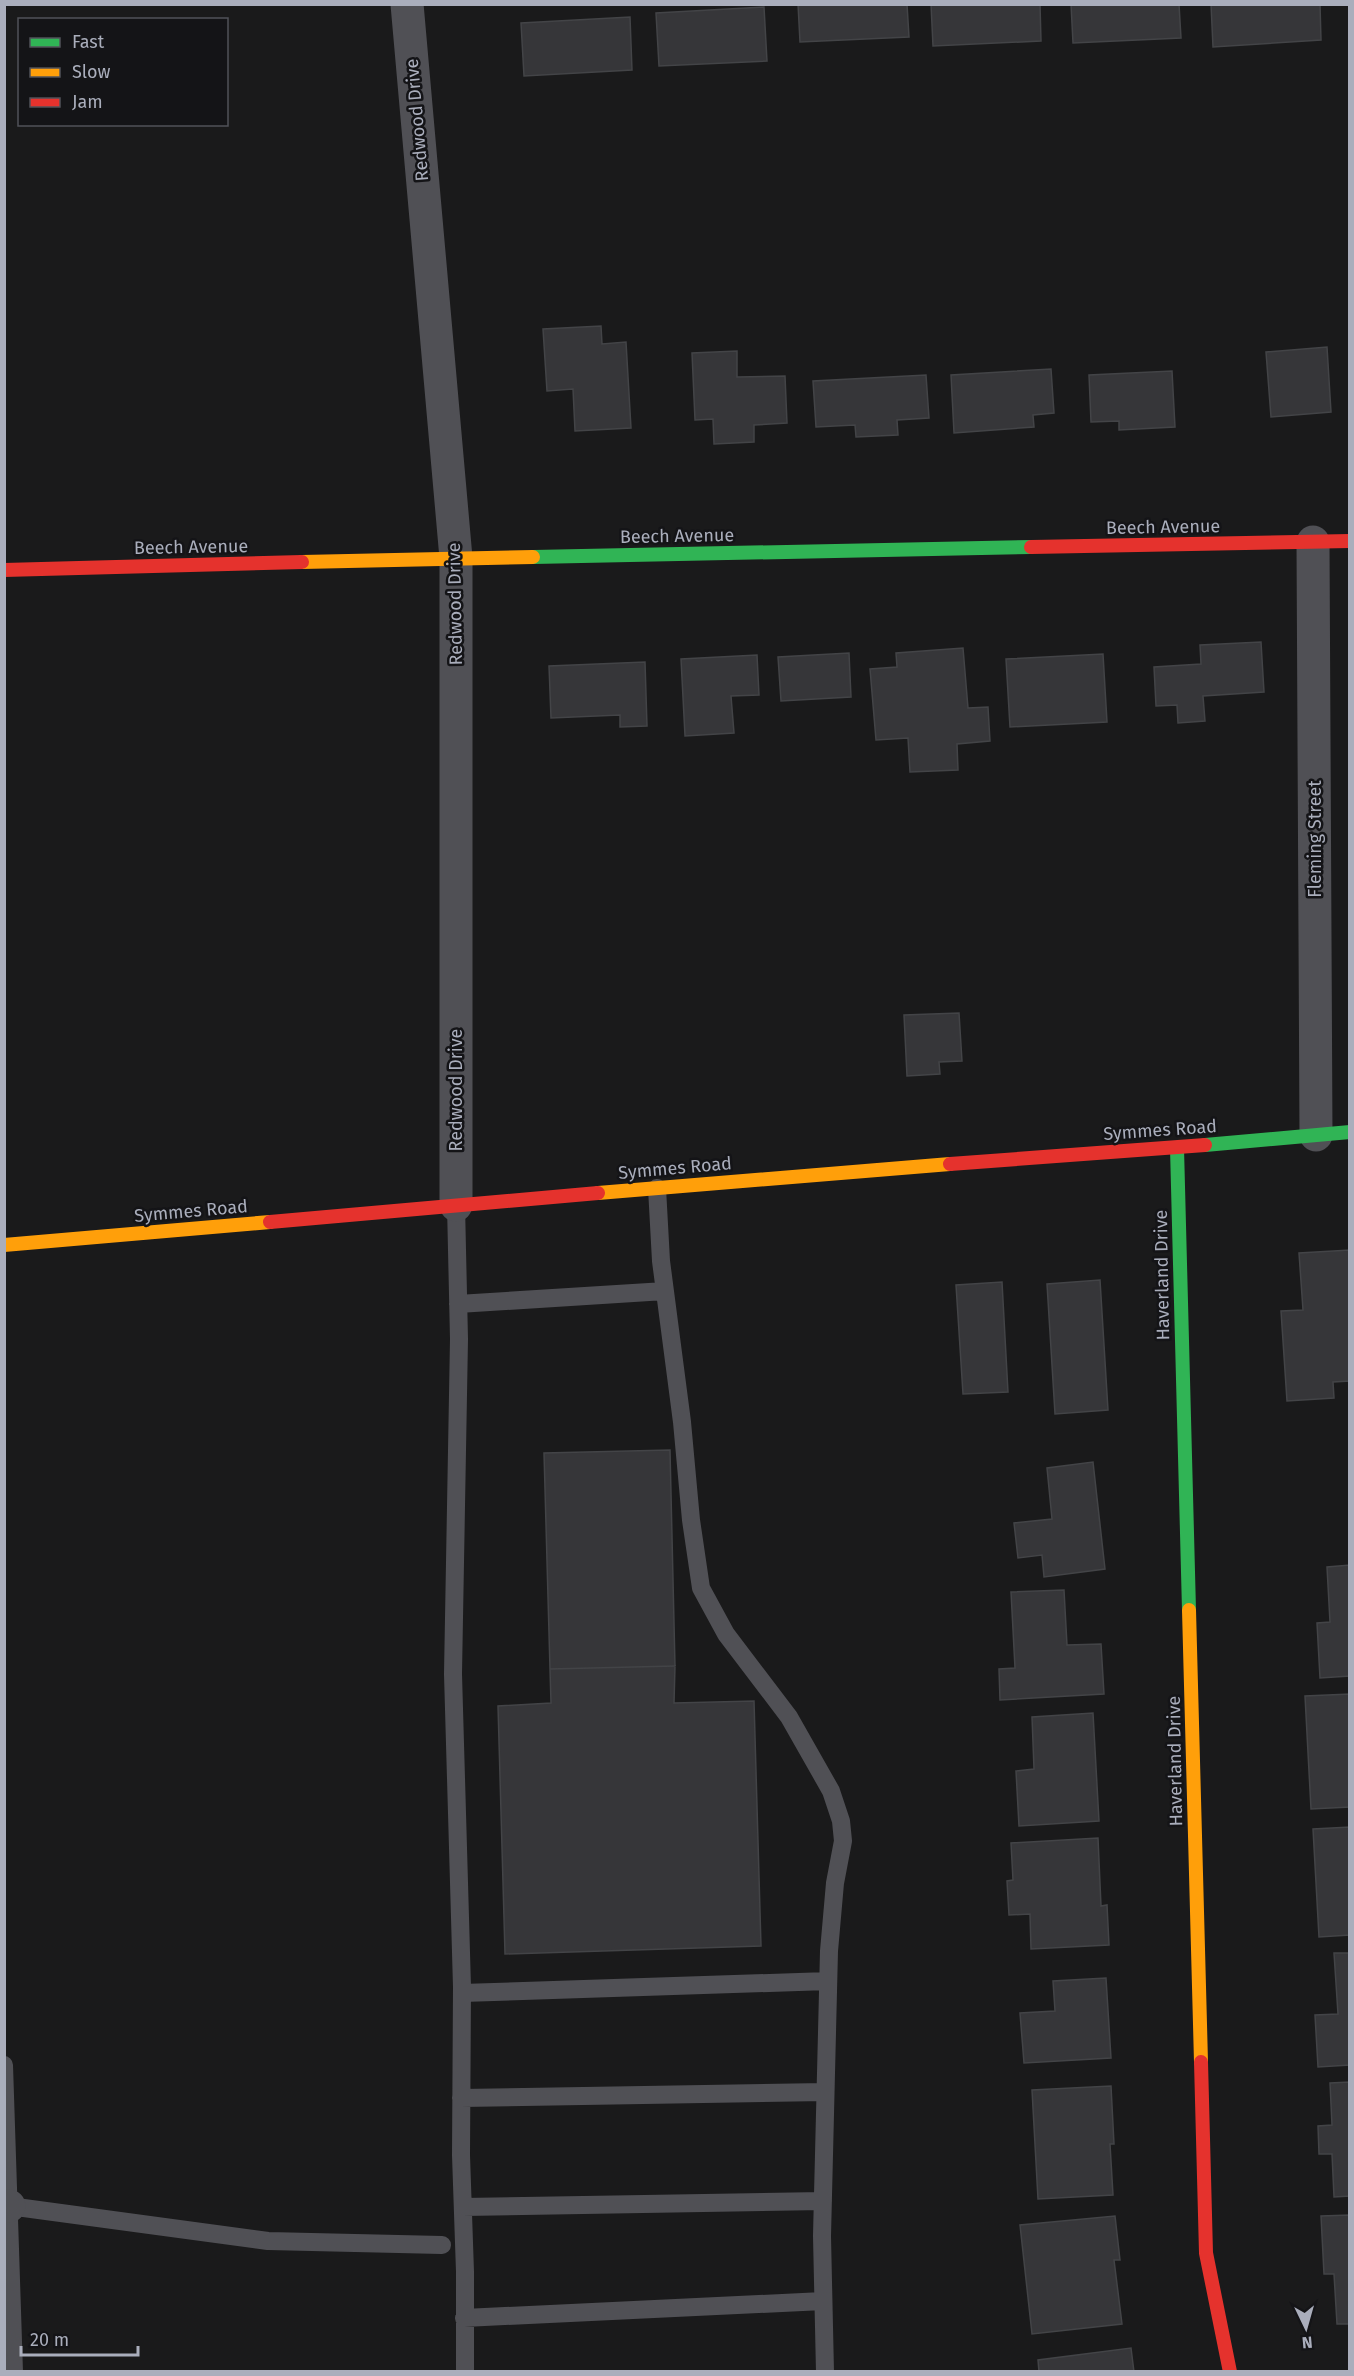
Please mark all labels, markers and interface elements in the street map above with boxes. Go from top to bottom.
legend [18,18,228,126]
text: Fast [72,31,105,53]
street label: Redwood Drive [401,58,433,182]
text: Slow [72,61,111,83]
text: Jam [72,91,103,113]
street label: Beech Avenue [1106,515,1220,539]
street label: Beech Avenue [620,524,734,548]
street label: Beech Avenue [134,535,248,559]
street label: Redwood Drive [443,542,467,666]
street label: Fleming Street [1304,780,1326,898]
street label: Redwood Drive [445,1029,467,1151]
street label: Symmes Road [1102,1115,1218,1145]
street label: Symmes Road [617,1152,733,1184]
street label: Symmes Road [133,1195,249,1227]
street label: Haverland Drive [1150,1210,1174,1340]
street label: Haverland Drive [1163,1696,1187,1826]
north arrow [1276,2298,1336,2358]
scale bar [21,2319,138,2357]
text: 20 m [30,2329,69,2351]
text: N [1301,2333,1313,2352]

